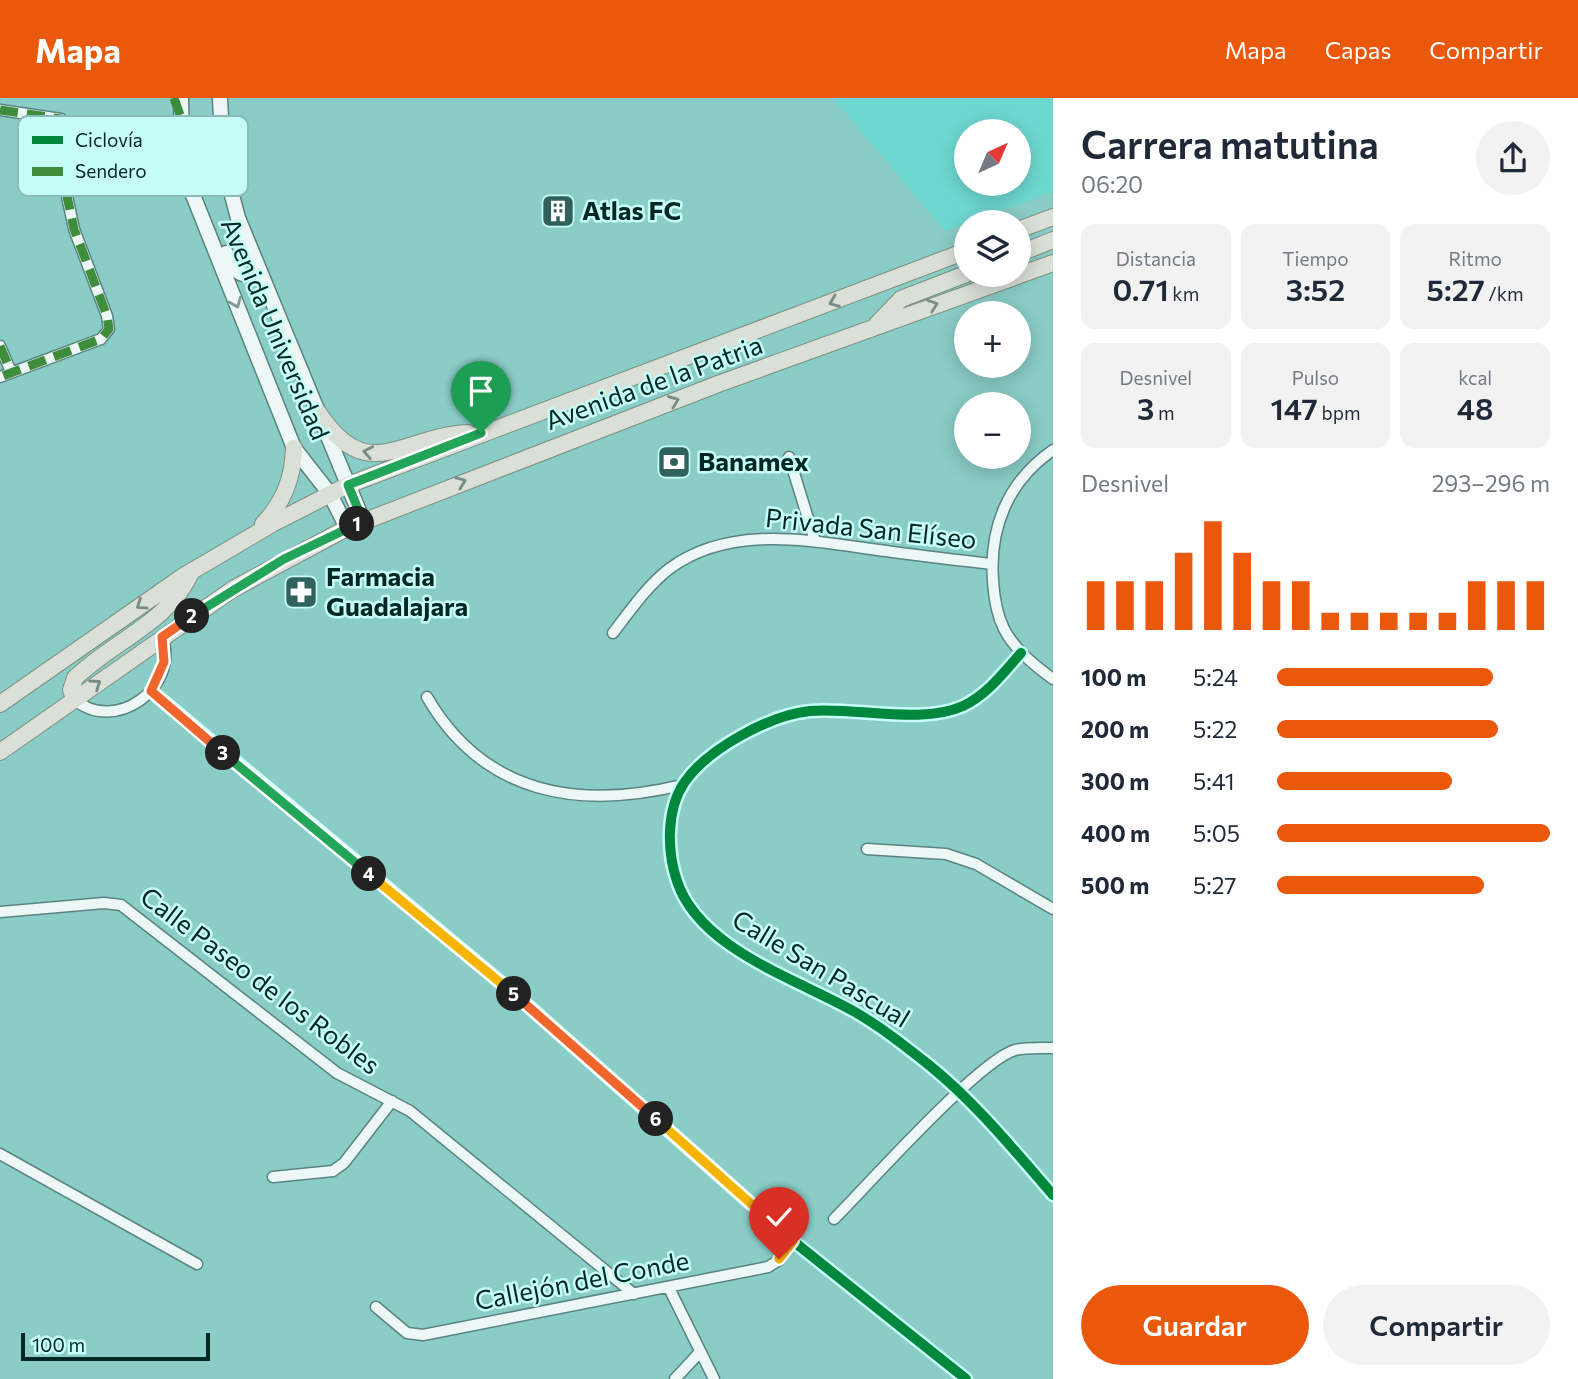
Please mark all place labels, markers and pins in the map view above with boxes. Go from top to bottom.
building icon: Atlas FC [539,192,577,230]
place label: Atlas FC [582,194,681,225]
pin [451,361,511,433]
bank icon: Banamex [655,443,693,481]
place label: Banamex [698,445,809,476]
pin: 1 [340,506,374,542]
place label: Farmacia Guadalajara [326,560,468,621]
pharmacy icon: Farmacia Guadalajara [282,573,320,611]
pin: 2 [174,598,210,634]
pin: 3 [206,736,241,770]
pin: 4 [352,856,386,892]
pin: 5 [496,976,532,1012]
pin: 6 [638,1102,674,1136]
pin [749,1187,809,1259]

